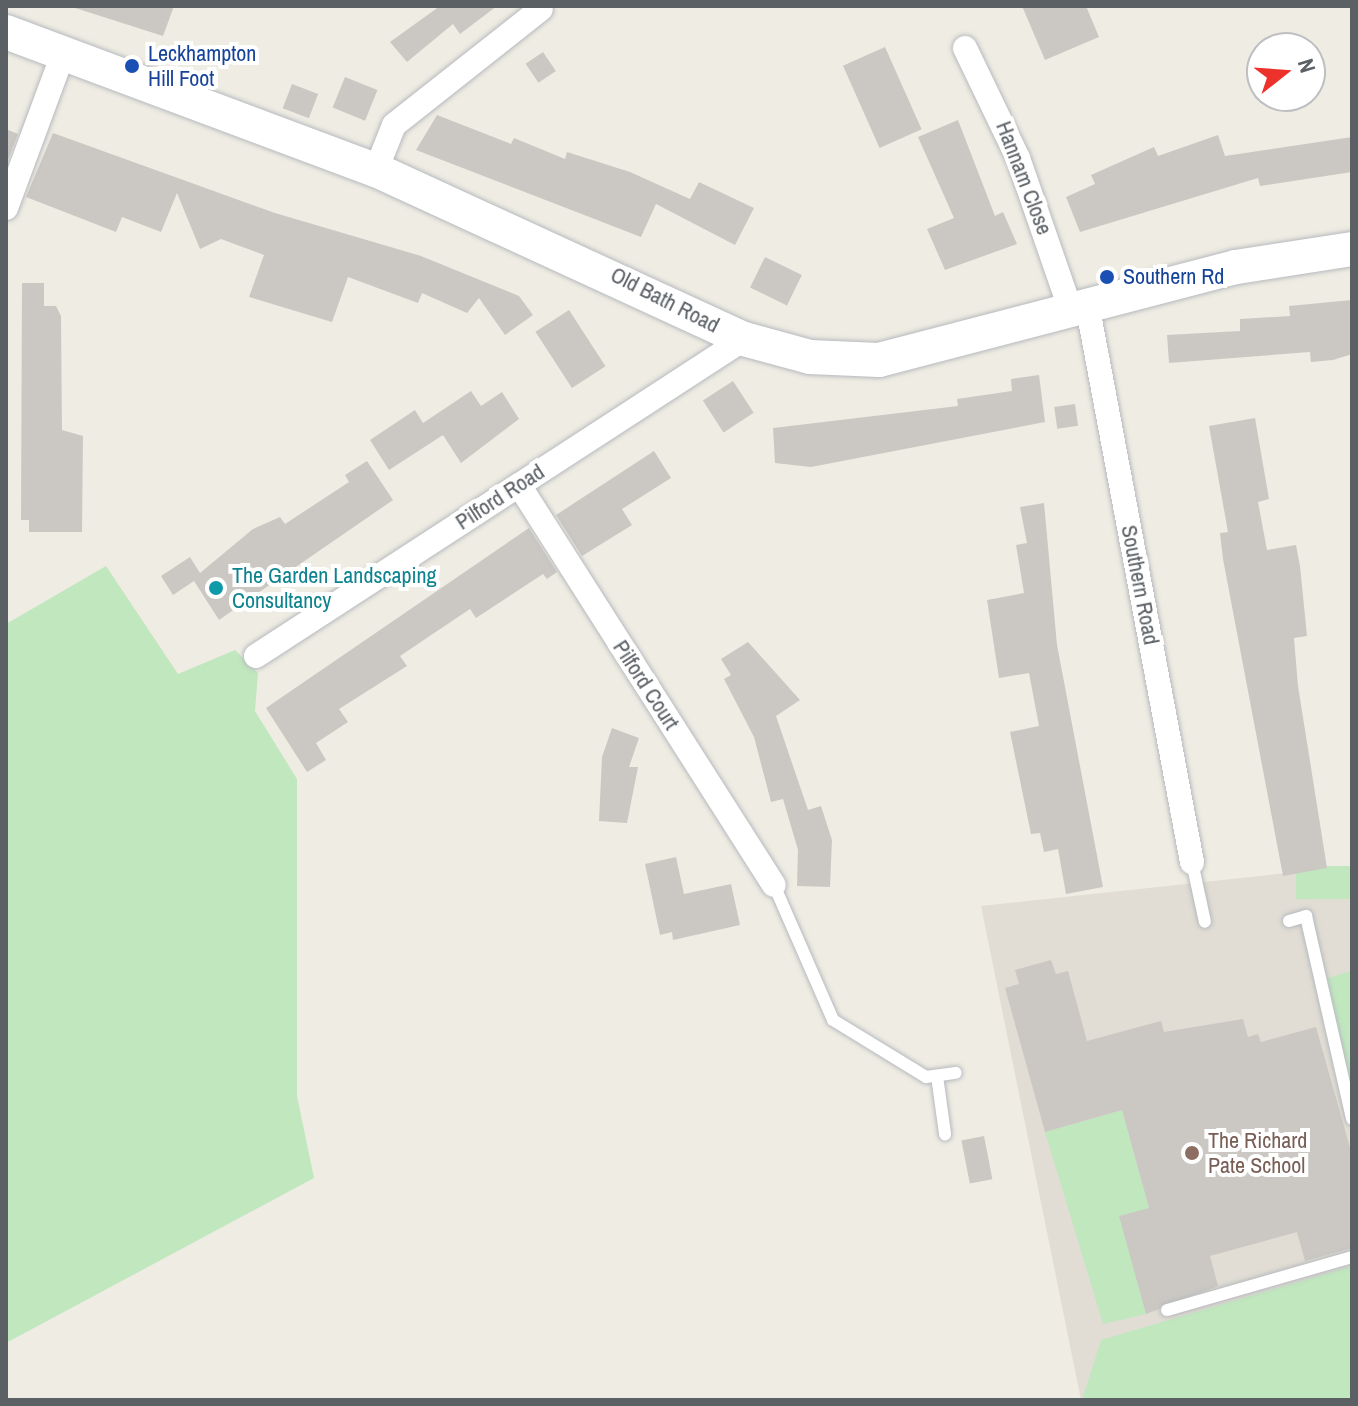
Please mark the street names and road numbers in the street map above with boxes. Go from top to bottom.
street label: Hannam Close [990,118,1058,238]
street label: Old Bath Road [606,261,724,339]
street label: Pilford Road [451,459,549,535]
street label: Southern Road [1115,523,1165,647]
street label: Pilford Court [607,635,685,735]

